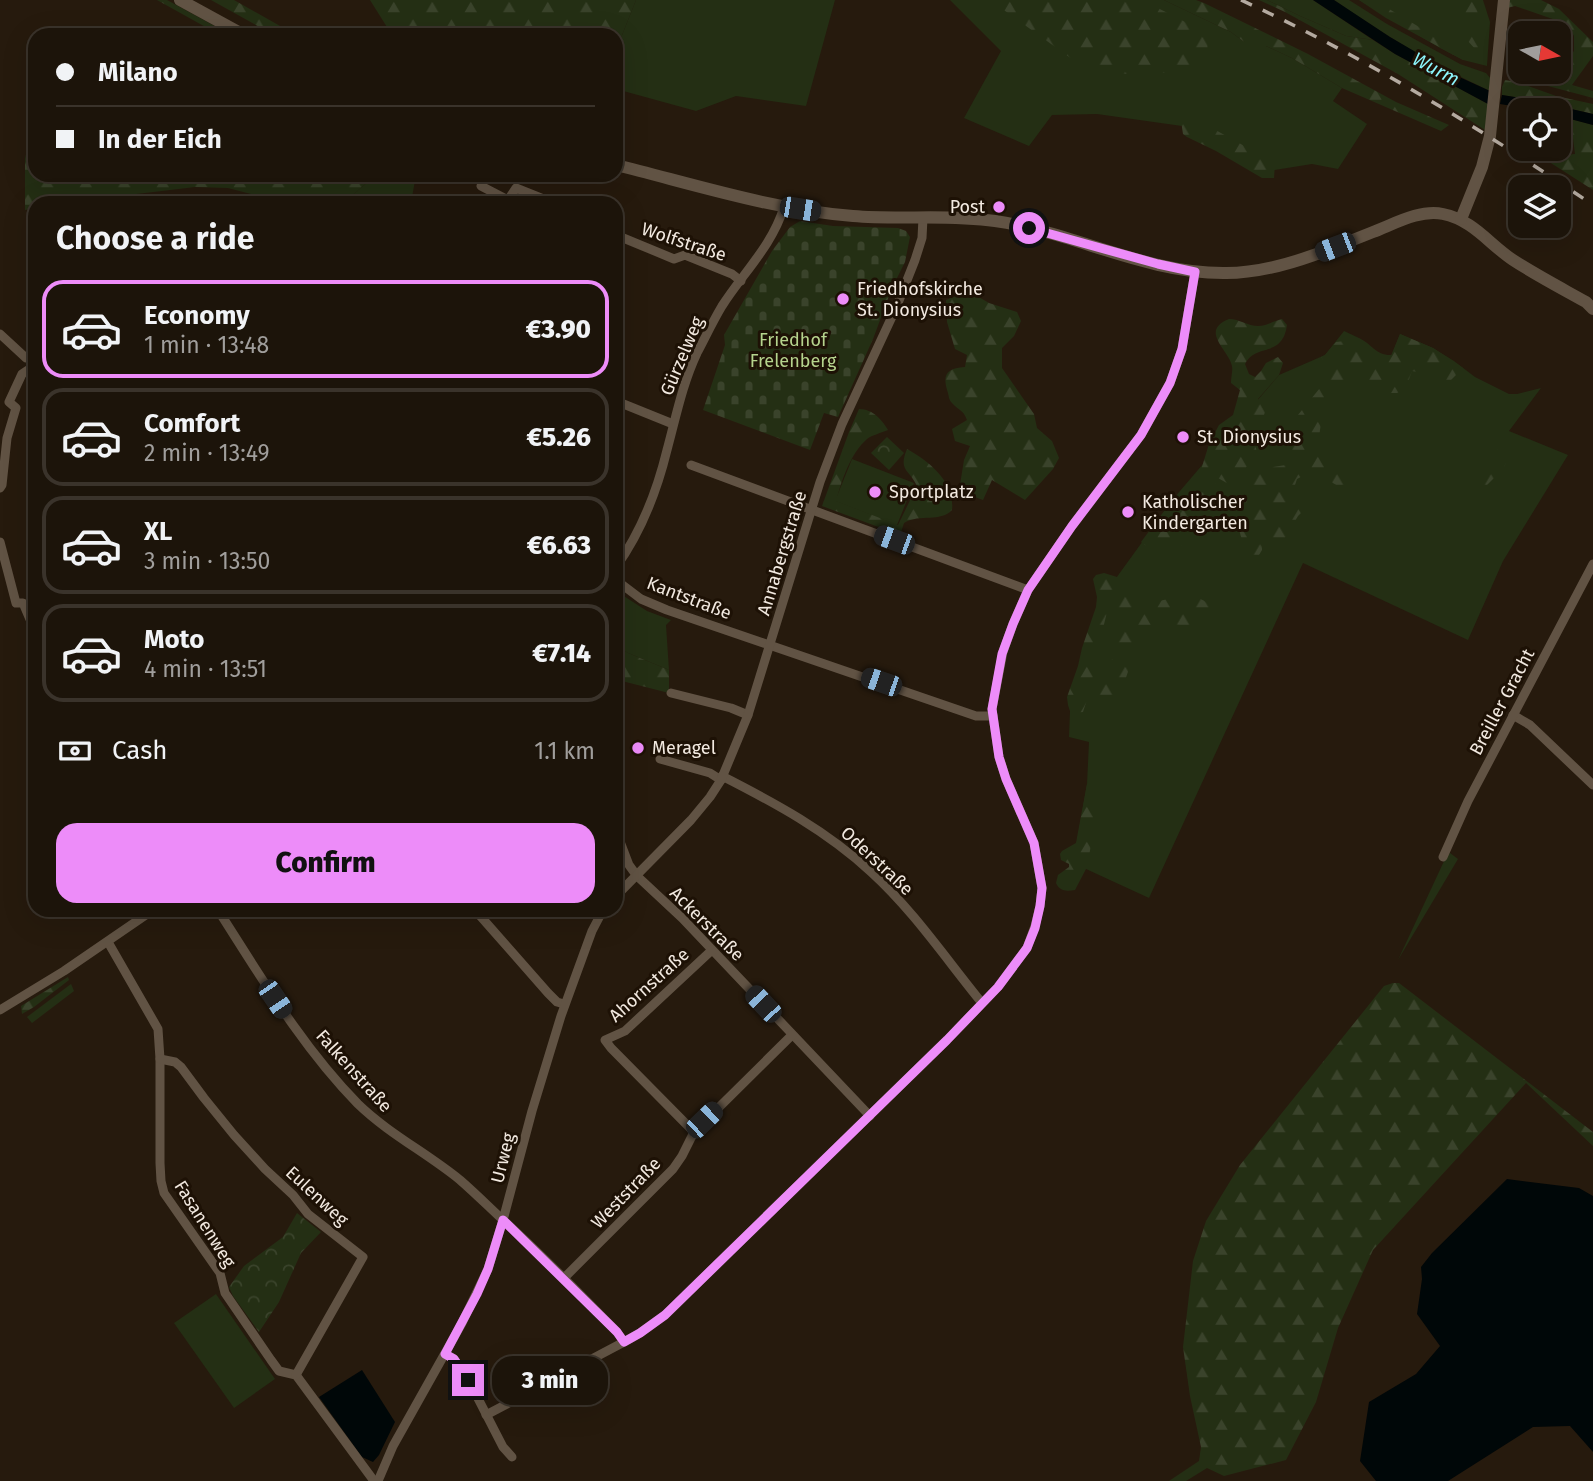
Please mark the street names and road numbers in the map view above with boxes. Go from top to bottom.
street label: Wolfstraße [639,218,729,266]
street label: Gürzelweg [656,313,709,399]
street label: Annabergstraße [753,488,811,618]
street label: Kantstraße [644,572,734,624]
street label: Breiller Gracht [1465,645,1539,759]
street label: Oderstraße [836,822,918,900]
street label: Ackerstraße [665,882,749,966]
street label: Ahornstraße [604,943,694,1027]
street label: Falkenstraße [311,1025,397,1117]
street label: Urweg [486,1130,520,1185]
street label: Weststraße [587,1153,665,1233]
street label: Eulenweg [281,1162,353,1231]
street label: Fasanenweg [170,1176,241,1272]

